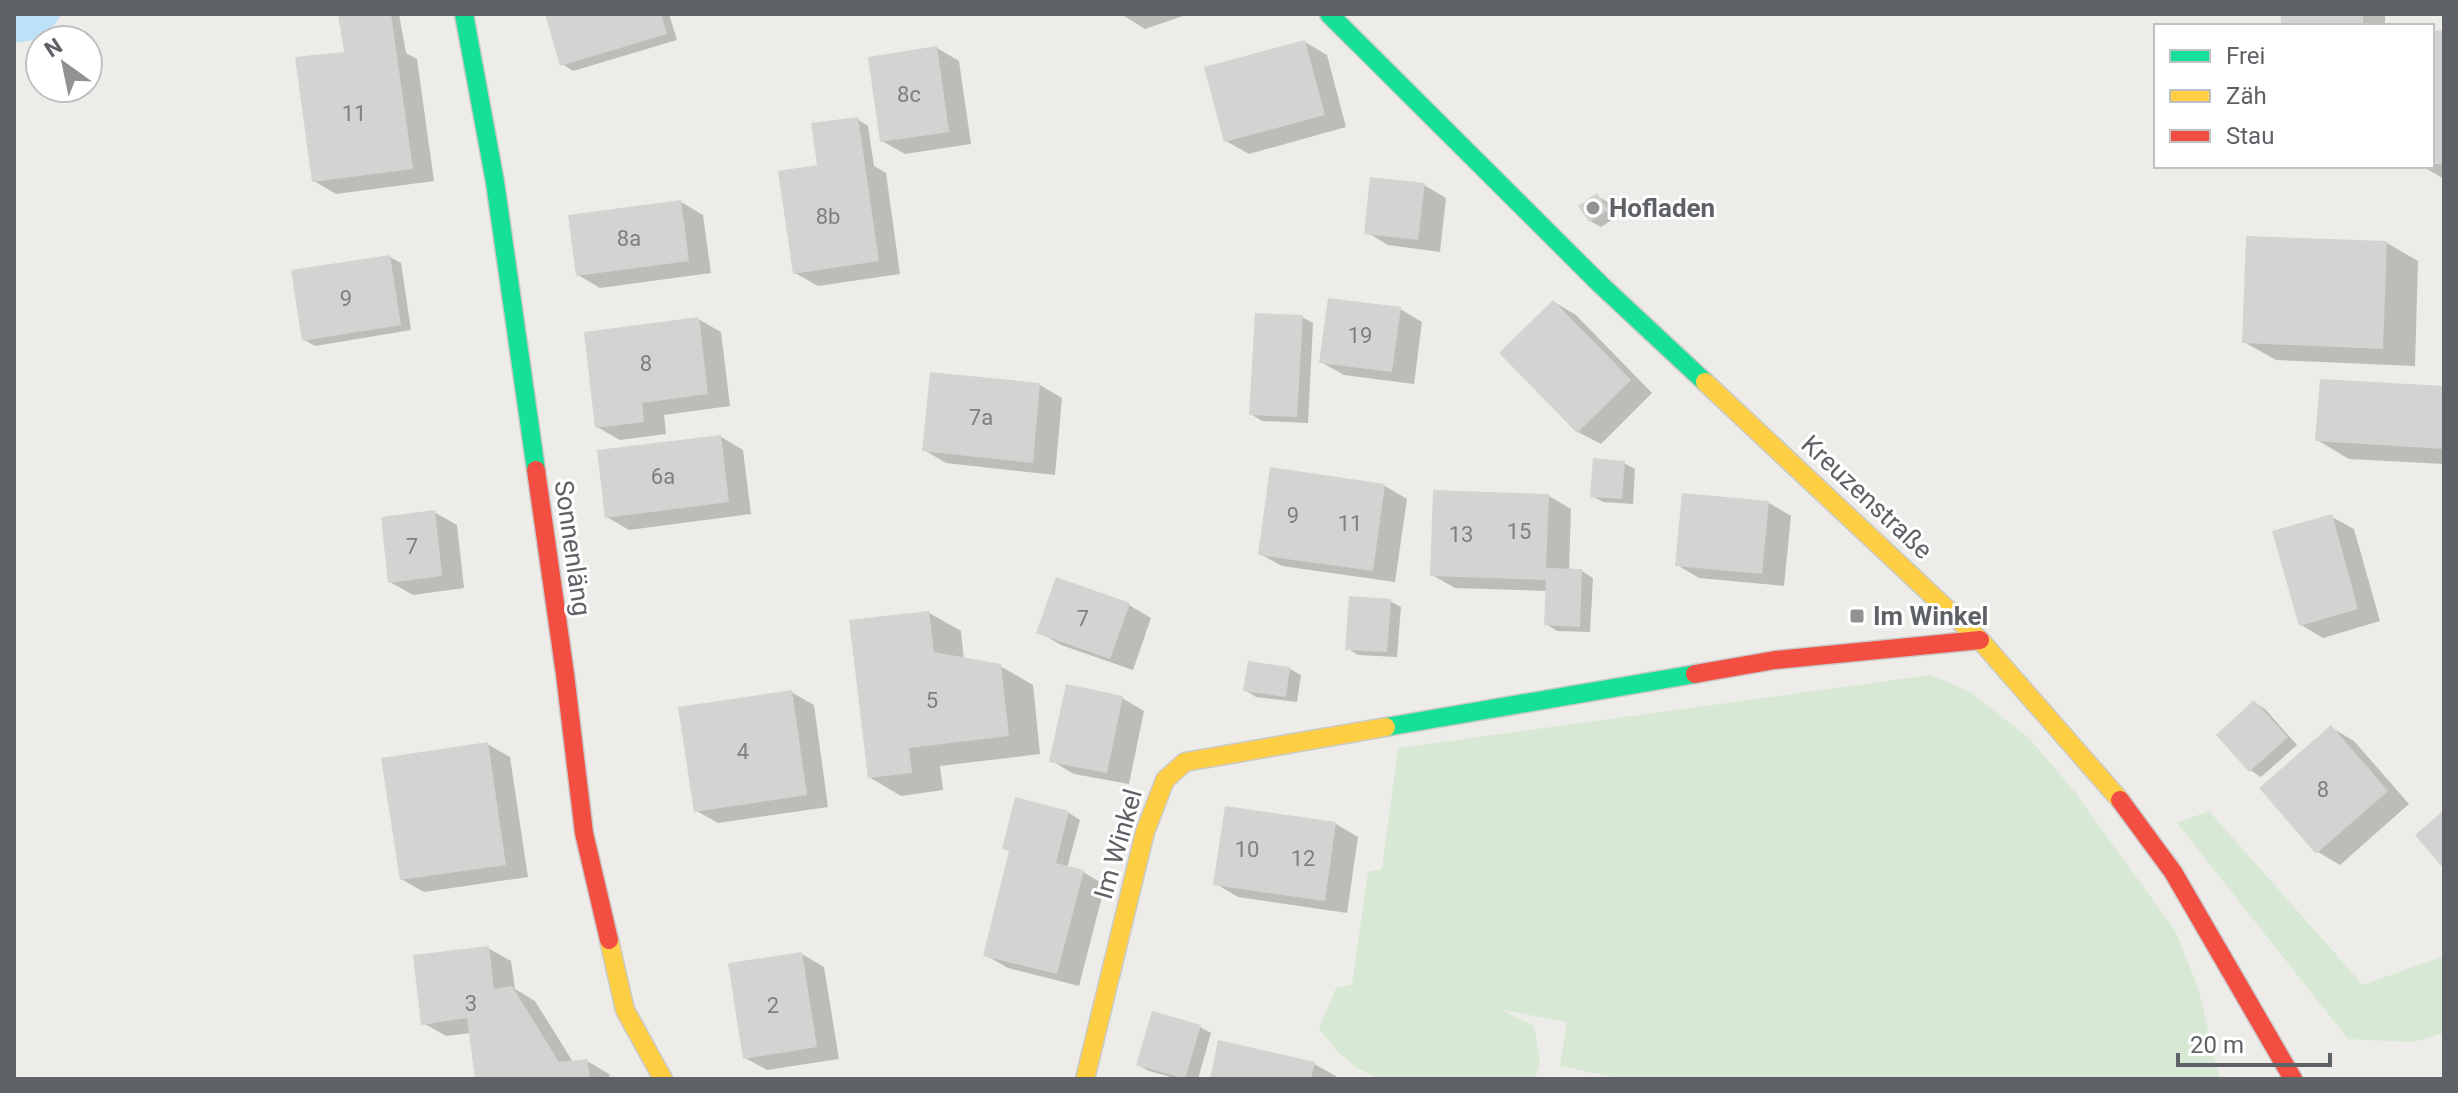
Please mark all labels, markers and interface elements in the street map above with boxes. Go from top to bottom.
north arrow [24,24,104,104]
legend [2154,24,2434,168]
text: N [40,33,67,62]
text: Frei [2226,42,2265,70]
house number: 8c [897,82,921,107]
text: Zäh [2226,82,2267,110]
house number: 11 [342,101,366,126]
text: Stau [2226,122,2274,150]
place label: Hofladen [1609,193,1715,223]
marker: Hofladen [1584,199,1602,217]
house number: 8b [816,204,840,229]
house number: 8a [617,226,641,251]
house number: 9 [340,286,352,311]
house number: 19 [1348,323,1372,348]
house number: 8 [640,351,652,376]
house number: 7a [969,405,993,430]
street label: Kreuzenstraße [1796,429,1938,565]
house number: 6a [651,464,675,489]
street label: Sonnenläng [549,478,597,618]
house number: 9 [1287,503,1299,528]
house number: 11 [1338,511,1362,536]
house number: 15 [1507,519,1531,544]
house number: 13 [1449,522,1473,547]
house number: 7 [406,534,418,559]
place label: Im Winkel [1873,601,1988,631]
house number: 7 [1077,606,1089,631]
marker: Im Winkel [1848,607,1866,625]
house number: 5 [926,688,938,713]
house number: 4 [737,739,749,764]
house number: 8 [2317,777,2329,802]
street label: Im Winkel [1088,786,1148,902]
house number: 10 [1235,837,1259,862]
house number: 12 [1291,846,1315,871]
house number: 3 [465,991,477,1016]
house number: 2 [767,993,779,1018]
scale bar [2178,1017,2330,1067]
text: 20 m [2190,1031,2244,1059]

